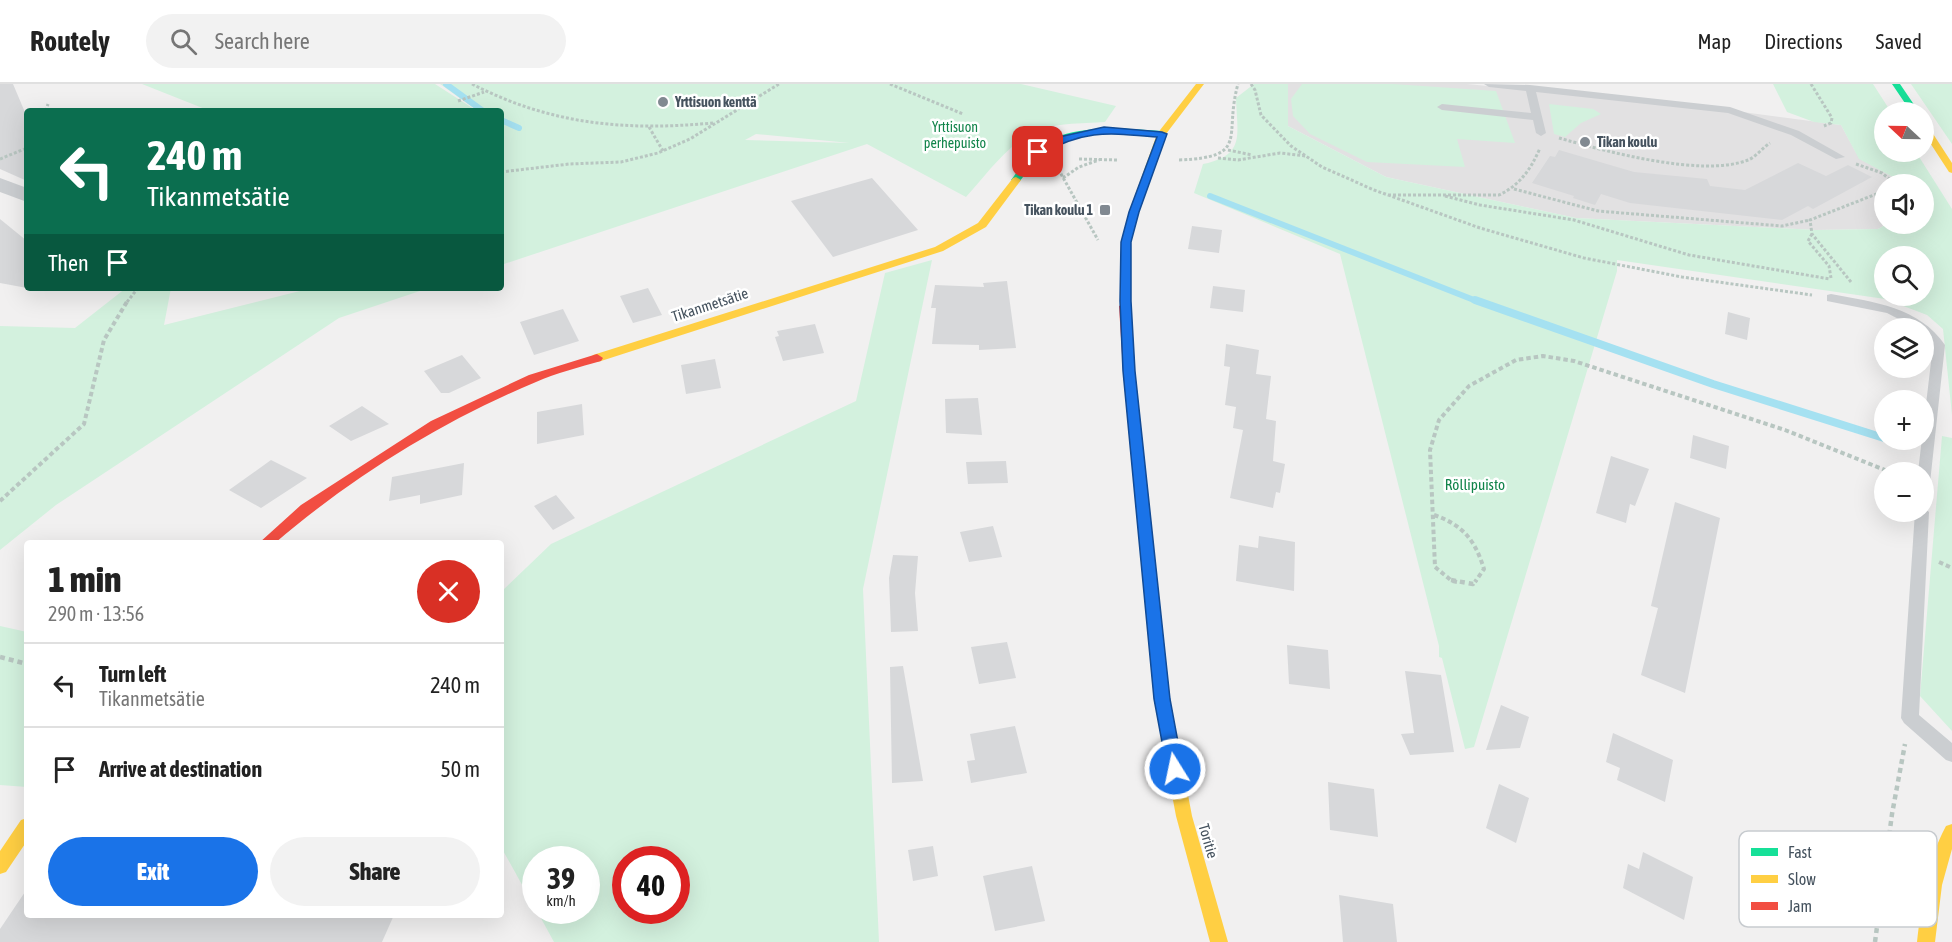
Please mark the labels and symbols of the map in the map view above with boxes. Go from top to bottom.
place label: Yrttisuon kenttä [674,94,757,110]
marker: Yrttisuon kenttä [656,95,670,109]
north arrow [1874,102,1934,162]
park label: Yrttisuon perhepuisto [924,119,986,151]
pin [1012,126,1063,177]
place label: Tikan koulu [1597,134,1657,150]
marker: Tikan koulu [1578,135,1592,149]
place label: Tikan koulu 1 [1024,202,1093,218]
marker: Tikan koulu 1 [1098,203,1112,217]
street label: Tikanmetsätie [669,284,750,325]
park label: Röllipuisto [1445,476,1505,493]
position arrow [1143,737,1207,801]
street label: Toritie [1195,822,1222,860]
legend [1739,831,1937,927]
text: Fast [1788,843,1812,861]
speed limit sign: 40 [612,846,690,924]
text: Slow [1788,870,1816,888]
text: Jam [1788,897,1812,915]

